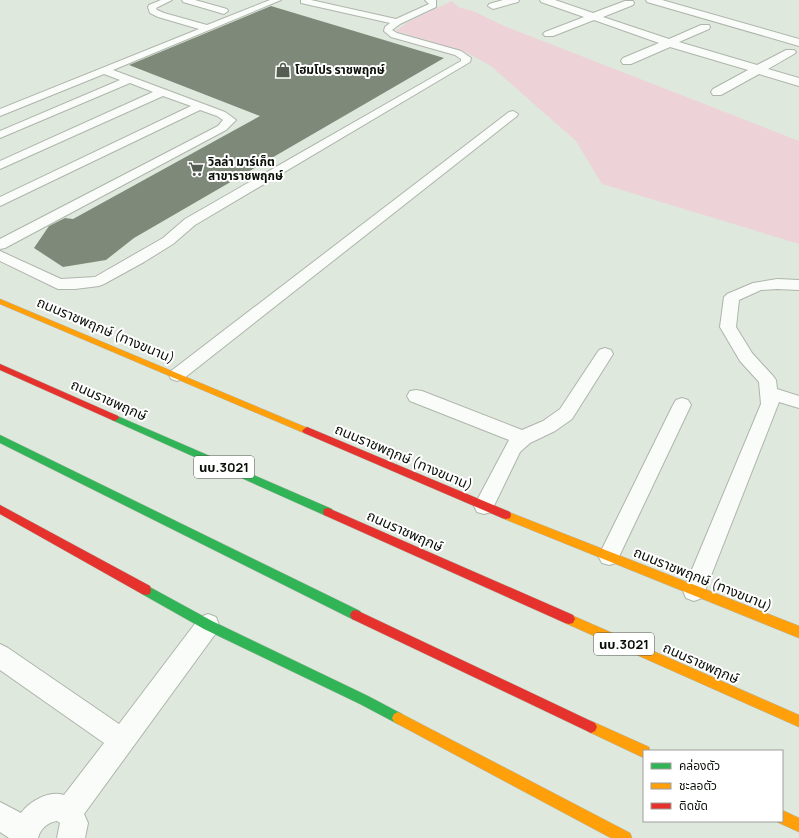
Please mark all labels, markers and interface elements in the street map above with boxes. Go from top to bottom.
shop icon: โฮมโปร ราชพฤกษ์ [274,61,292,79]
place label: โฮมโปร ราชพฤกษ์ [295,61,385,78]
place label: วิลล่า มาร์เก็ต สาขาราชพฤกษ์ [207,153,283,184]
supermarket icon: วิลล่า มาร์เก็ต สาขาราชพฤกษ์ [187,160,205,178]
street label: ถนนราชพฤกษ์ (ทางขนาน) [34,292,178,367]
street label: ถนนราชพฤกษ์ [68,374,150,425]
street label: ถนนราชพฤกษ์ (ทางขนาน) [332,419,476,494]
road number: นบ.3021 [194,456,254,478]
street label: ถนนราชพฤกษ์ [364,505,446,556]
street label: ถนนราชพฤกษ์ (ทางขนาน) [631,542,775,615]
road number: นบ.3021 [594,633,654,655]
street label: ถนนราชพฤกษ์ [660,637,742,688]
legend [643,750,783,822]
text: คล่องตัว [679,757,720,774]
text: ชะลอตัว [679,777,717,794]
text: ติดขัด [679,797,708,814]

